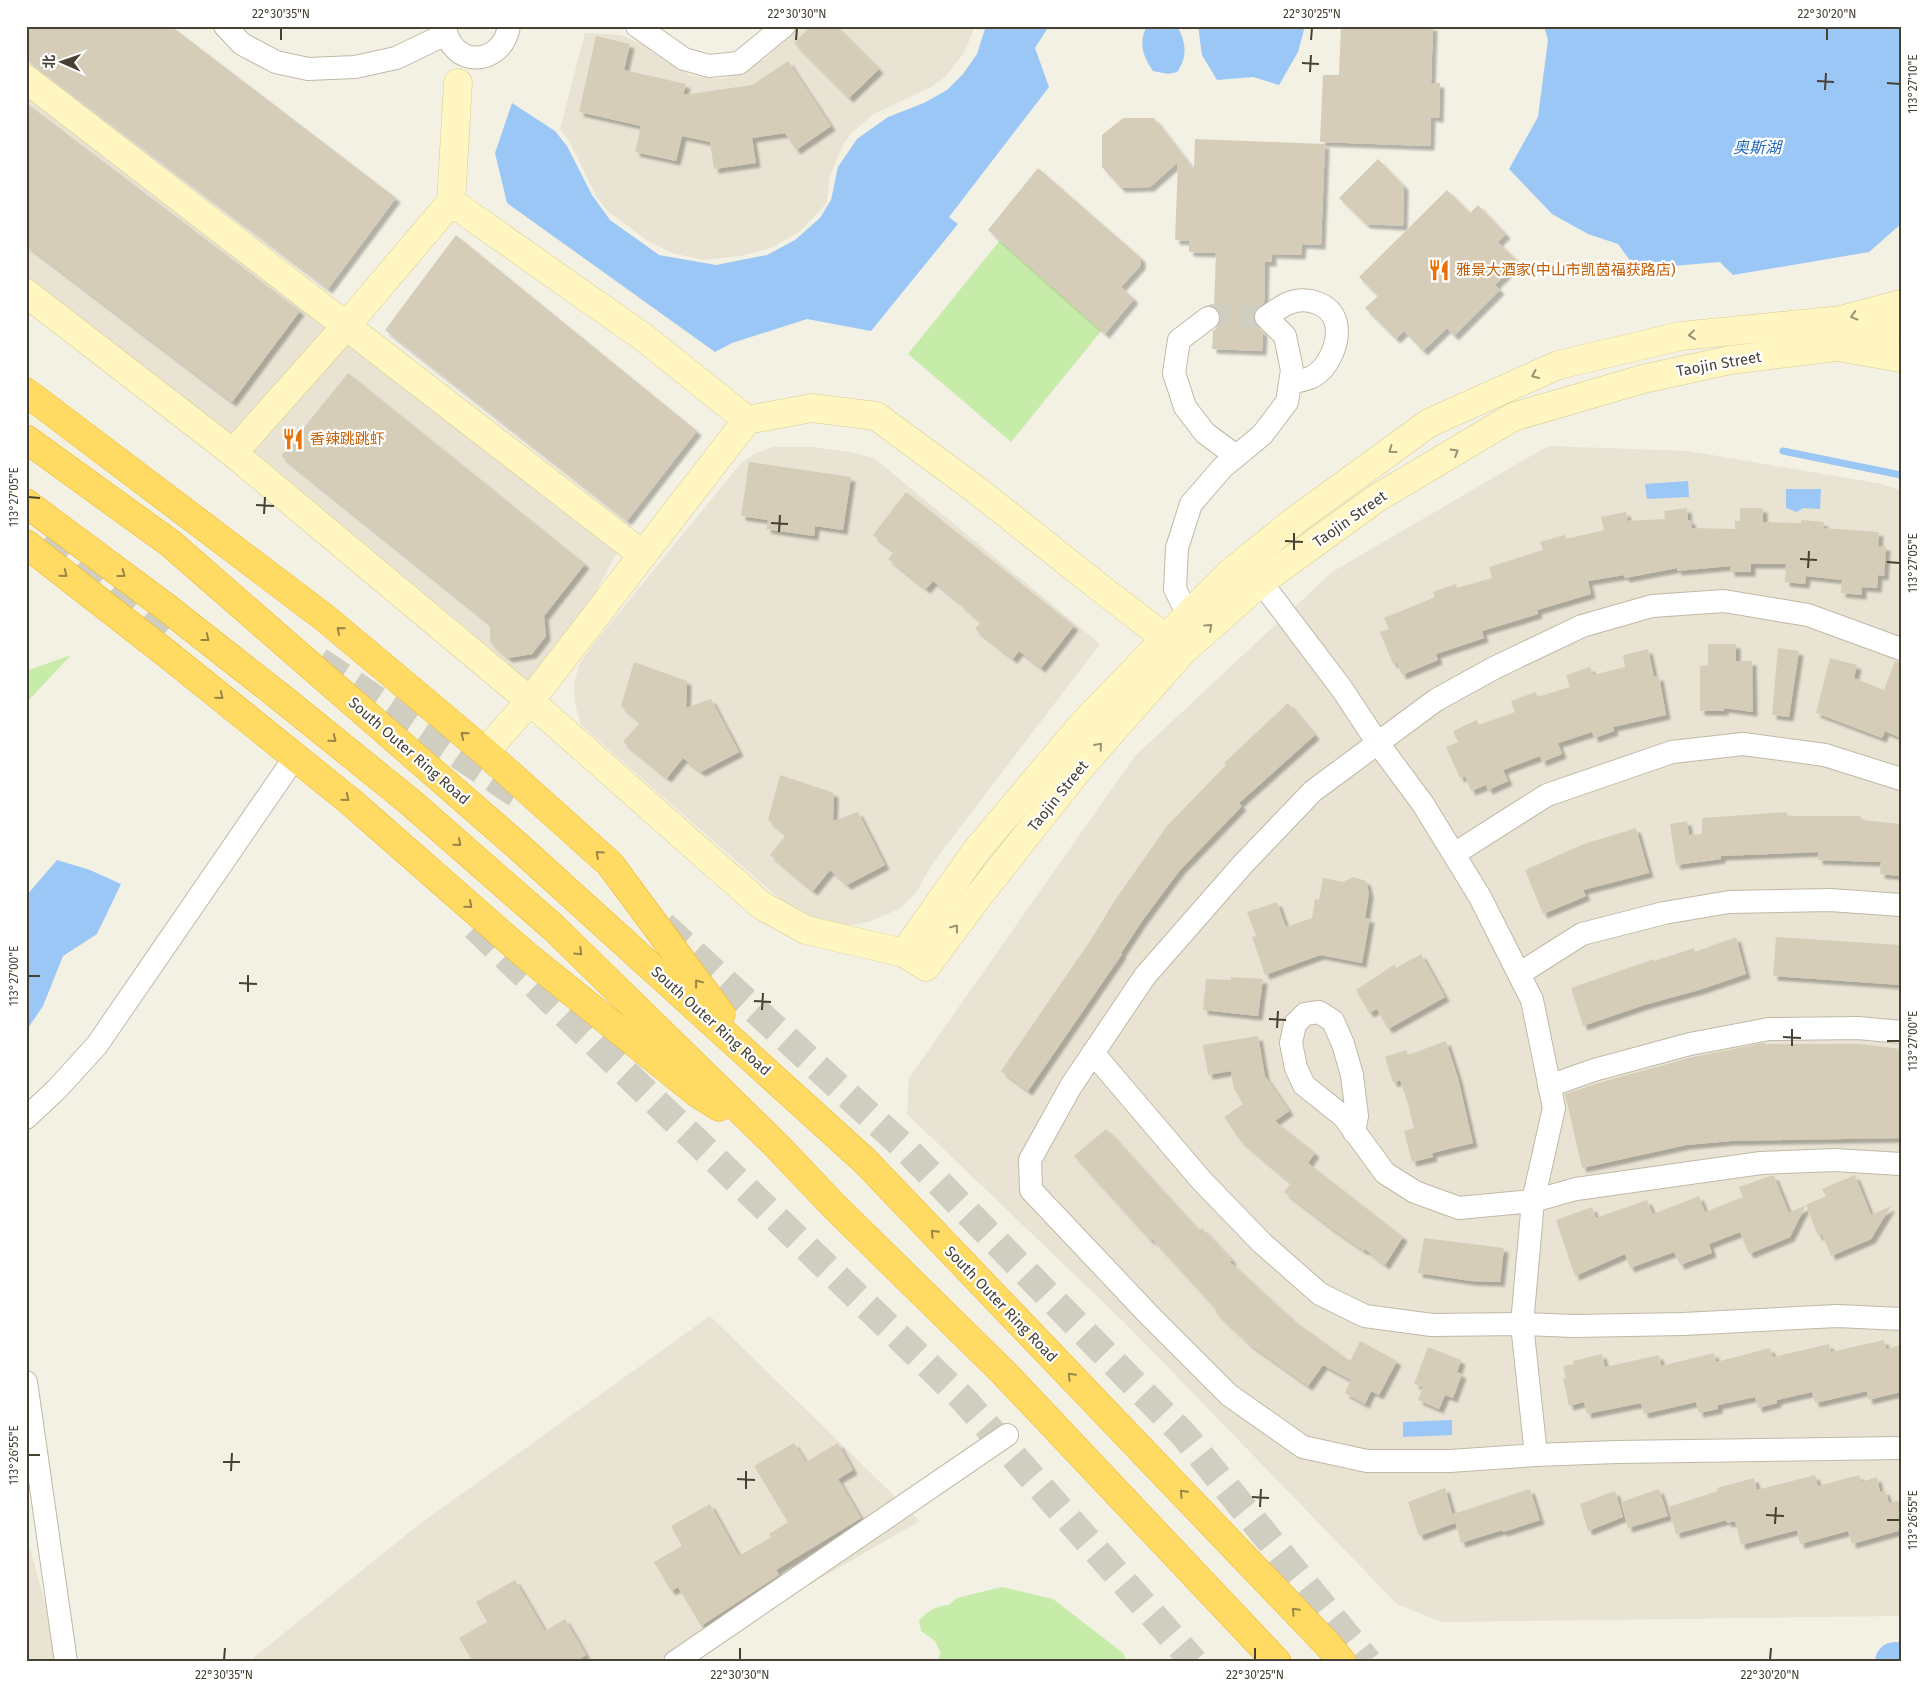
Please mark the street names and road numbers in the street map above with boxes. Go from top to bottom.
street label: Taojin Street [1675,348,1763,380]
street label: Taojin Street [1310,487,1391,551]
street label: South Outer Ring Road [345,694,473,808]
street label: Taojin Street [1024,757,1092,835]
street label: South Outer Ring Road [648,963,774,1079]
street label: South Outer Ring Road [941,1242,1061,1366]

